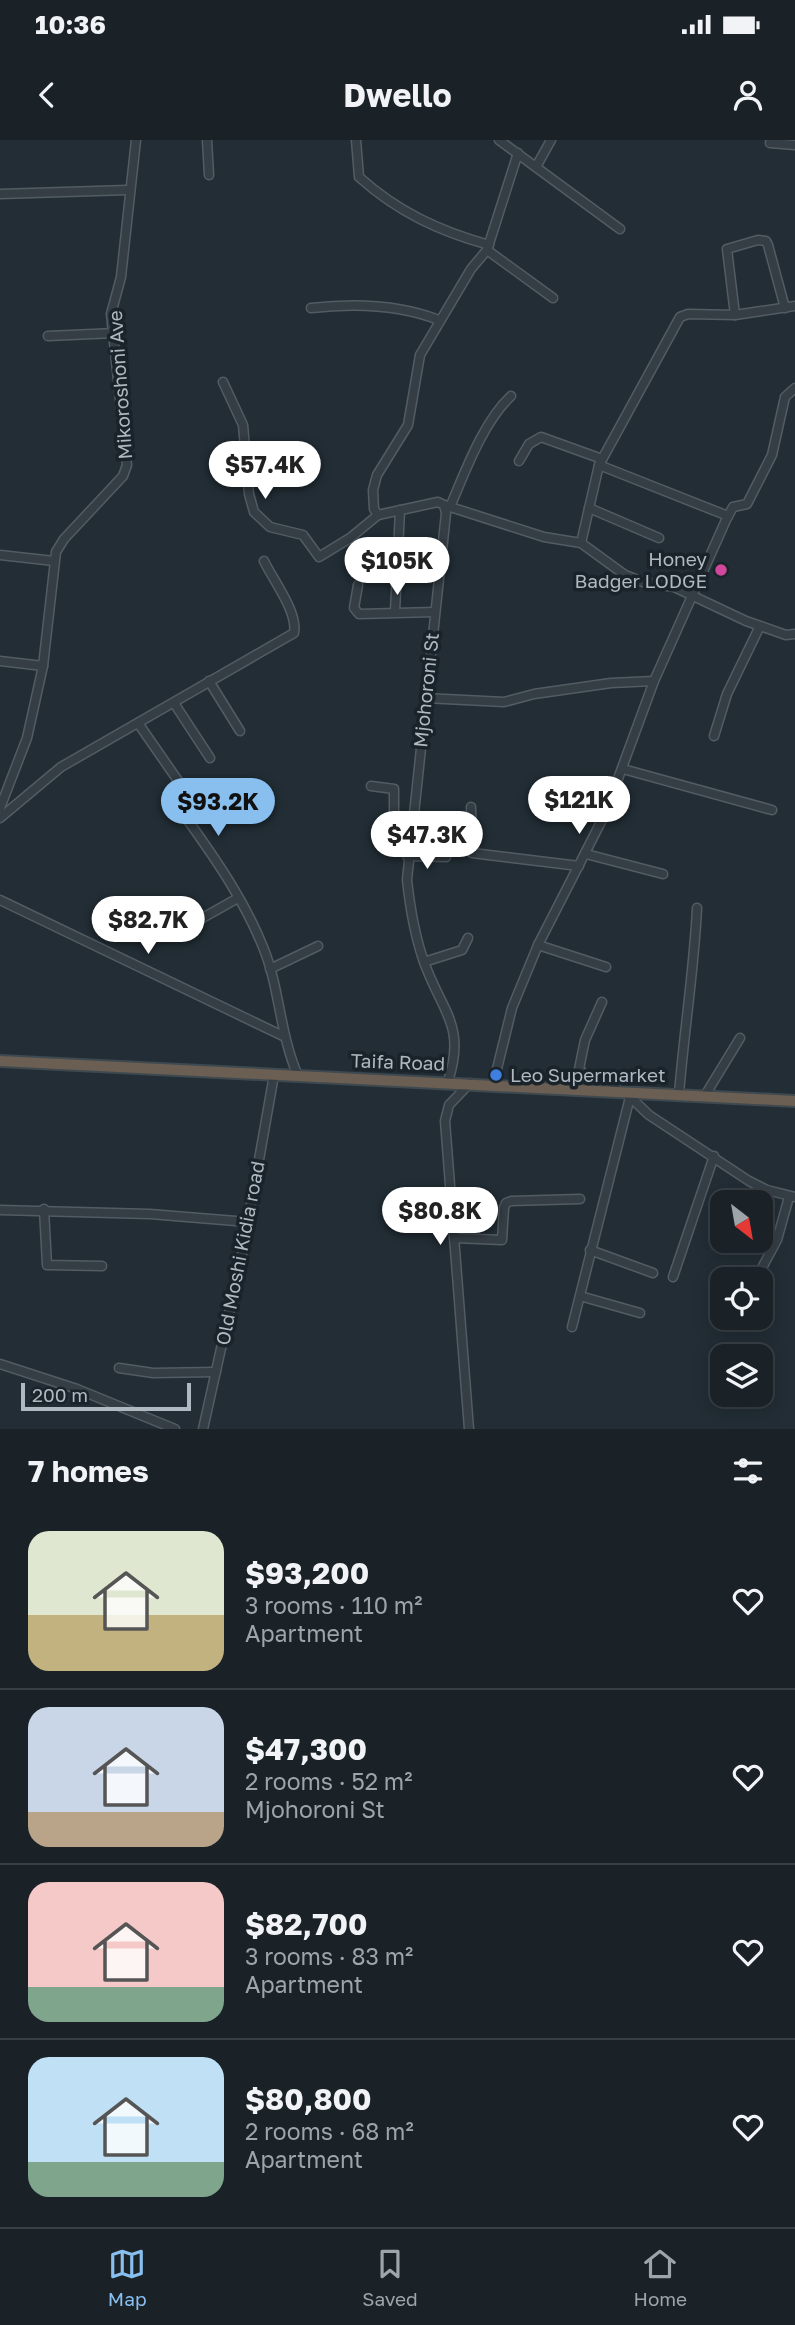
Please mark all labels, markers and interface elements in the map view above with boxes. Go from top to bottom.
text: 10:36 [35,9,106,40]
icon: back [28,76,66,114]
text: Dwello [343,76,452,114]
icon: person [729,76,767,114]
street label: Mikoroshoni Ave [103,310,136,460]
pin: $57.4K [208,442,322,501]
text: $57.4K [225,450,305,478]
pin: $105K [348,538,446,597]
text: $105K [361,546,433,574]
place label: Honey Badger LODGE [575,547,707,592]
marker: Honey Badger LODGE [713,562,729,578]
street label: Mjohoroni St [408,631,443,749]
pin: $121K [530,776,628,836]
pin: $93.2K [161,778,275,838]
text: $121K [544,785,614,813]
text: $93.2K [177,787,259,815]
pin: $47.3K [370,812,484,871]
text: $47.3K [387,820,467,848]
pin: $82.7K [91,896,205,956]
text: $82.7K [108,905,188,933]
street label: Taifa Road [350,1048,446,1075]
place label: Leo Supermarket [510,1063,666,1086]
marker: Leo Supermarket [488,1067,504,1083]
street label: Old Moshi Kidia road [210,1159,269,1347]
pin: $80.8K [383,1188,497,1247]
north arrow [710,1190,774,1253]
map controls [710,1190,773,1407]
text: $80.8K [398,1196,482,1224]
button: locate [710,1267,773,1330]
button: layers [710,1344,773,1407]
scale bar [21,1380,191,1412]
text: 200 m [32,1383,88,1406]
icon: filters [729,1452,767,1490]
text: 7 homes [28,1453,149,1489]
text: $93,200 [245,1555,369,1591]
icon: home [84,1559,168,1643]
icon: heart [729,1582,767,1620]
text: 3 rooms · 110 m² [245,1591,422,1619]
text: Apartment [245,1619,363,1647]
text: $47,300 [245,1731,367,1767]
icon: home [84,1735,168,1819]
icon: heart [729,1758,767,1796]
text: 2 rooms · 52 m² [245,1767,412,1795]
text: Mjohoroni St [245,1795,385,1823]
text: $82,700 [245,1906,368,1942]
icon: home [84,1910,168,1994]
icon: heart [729,1933,767,1971]
text: 3 rooms · 83 m² [245,1942,413,1970]
text: Apartment [245,1970,363,1998]
text: $80,800 [245,2081,372,2117]
icon: home [84,2085,168,2169]
icon: heart [729,2108,767,2146]
text: 2 rooms · 68 m² [245,2117,414,2145]
text: Apartment [245,2145,363,2173]
tab: Map [108,2245,147,2310]
tab: Saved [362,2245,418,2310]
tab: Home [633,2245,687,2310]

